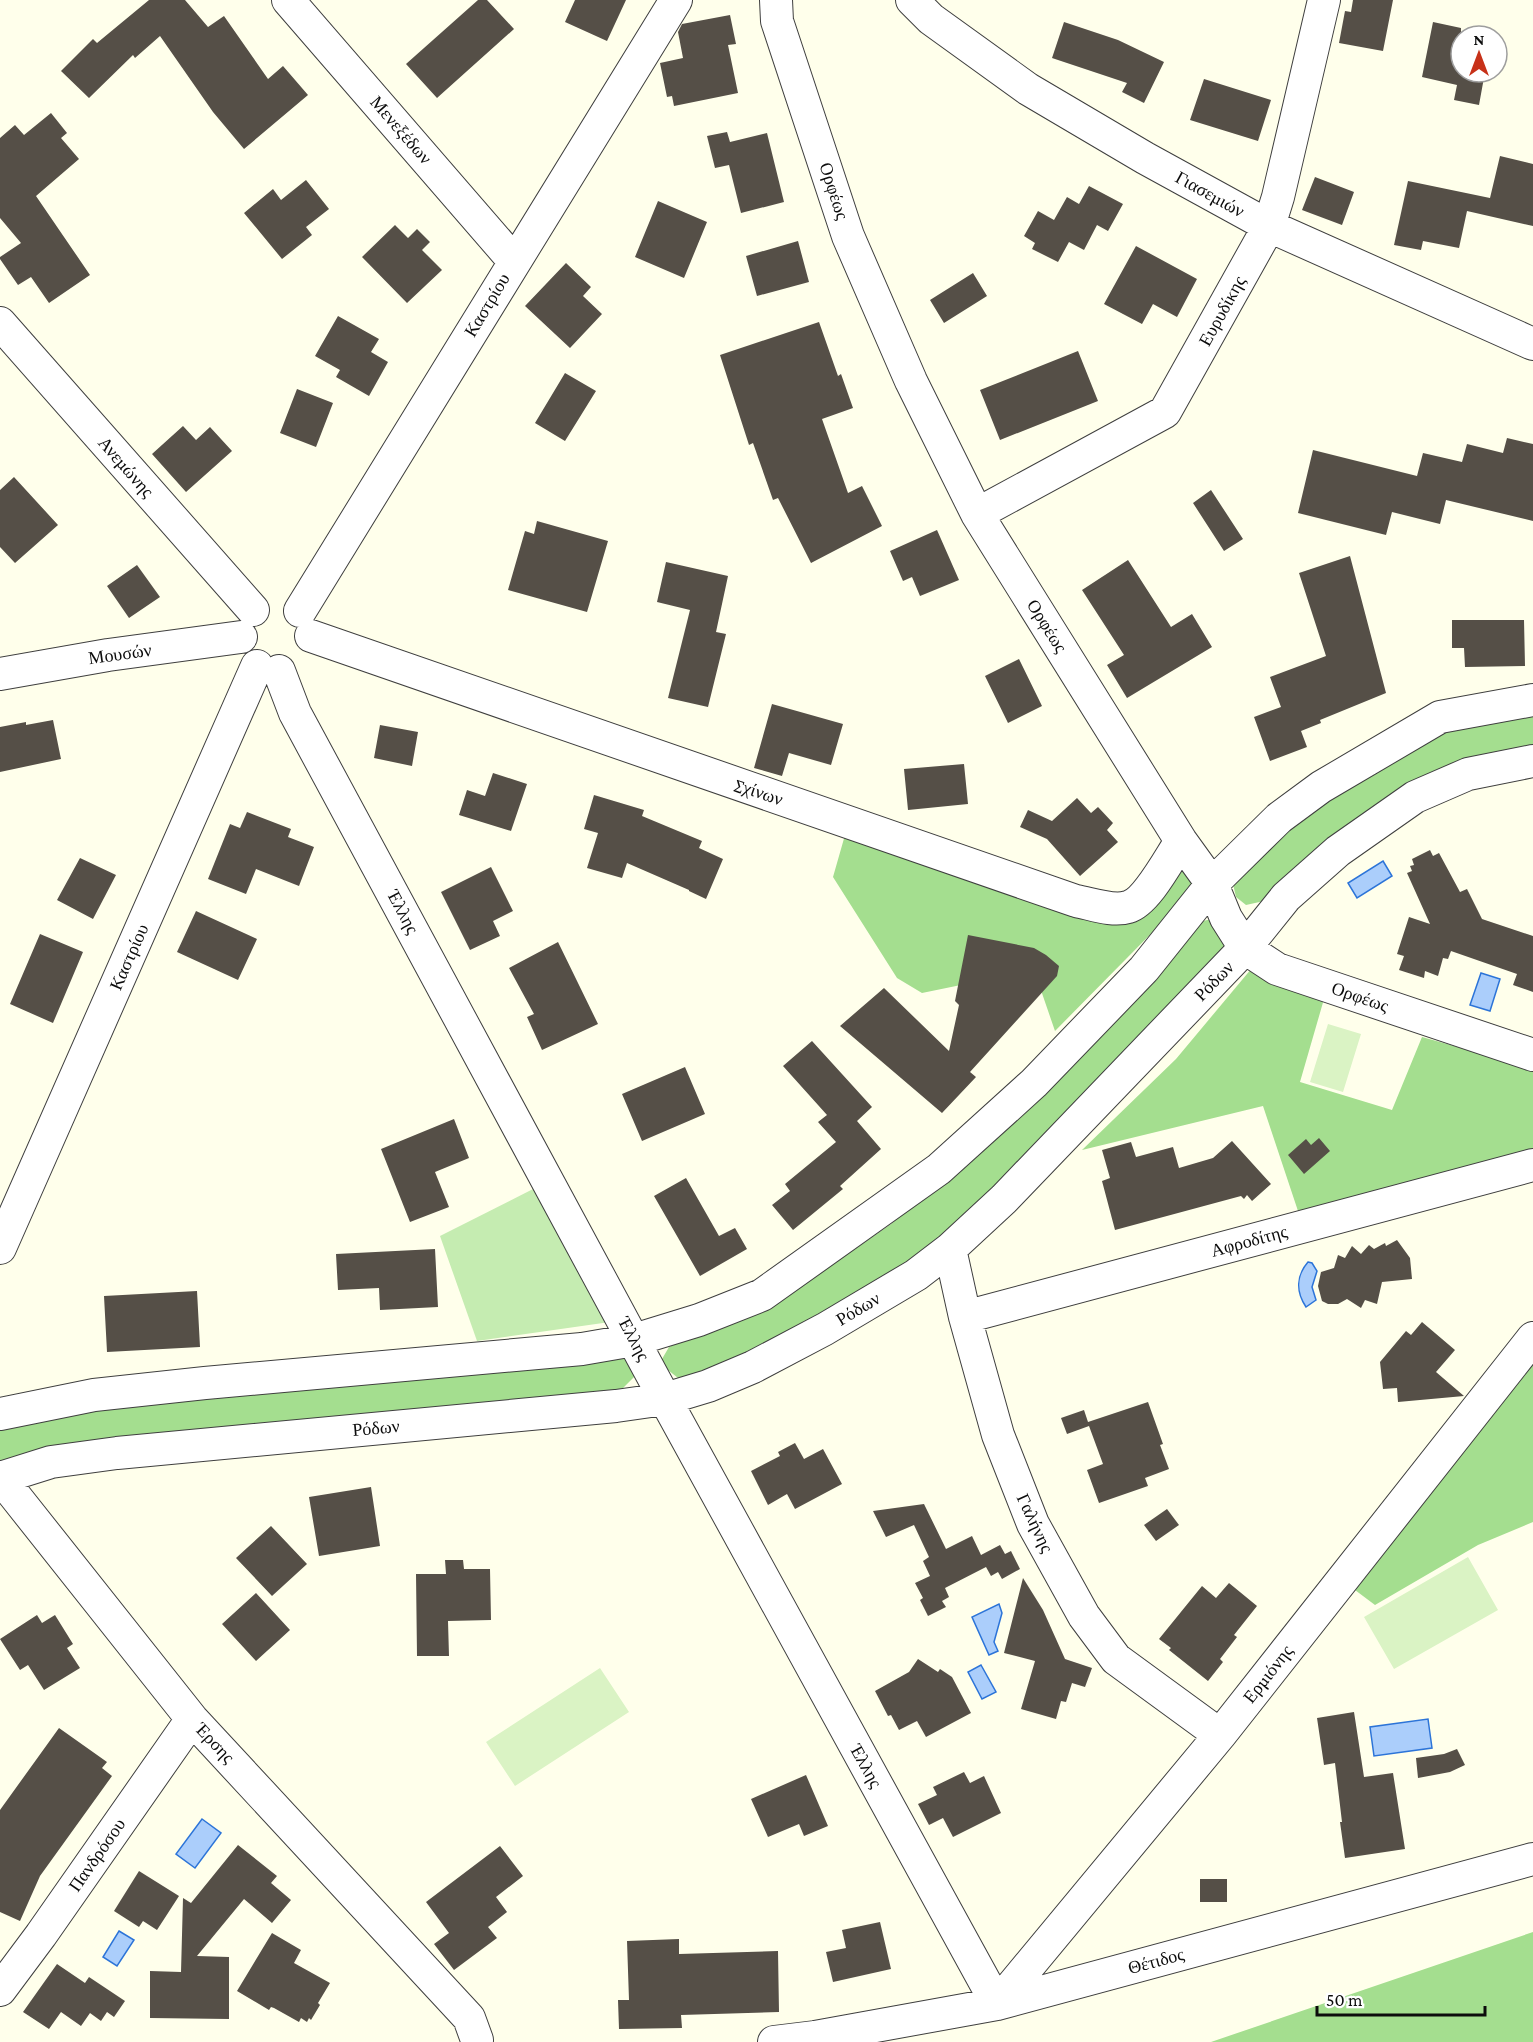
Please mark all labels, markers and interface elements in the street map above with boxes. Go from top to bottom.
north arrow [1449,24,1509,84]
text: N [1474,31,1485,48]
street label: Μενεξέδων [366,92,436,168]
street label: Ορφέως [815,160,853,222]
street label: Γιασεμιών [1172,167,1248,221]
street label: Καστρίου [460,270,514,340]
street label: Ευρυδίκης [1195,273,1249,349]
street label: Ανεμώνης [94,433,158,501]
street label: Ορφέως [1023,596,1071,656]
street label: Μουσών [87,640,153,668]
street label: Σχίνων [732,774,786,810]
street label: Έλλης [383,886,423,937]
street label: Καστρίου [106,921,152,993]
street label: Ρόδων [1190,957,1238,1005]
street label: Ορφέως [1329,978,1391,1016]
street label: Αφροδίτης [1209,1221,1289,1261]
street label: Ρόδων [832,1288,884,1330]
street label: Έλλης [614,1313,654,1364]
street label: Ρόδων [351,1416,401,1440]
street label: Γαλήνης [1013,1490,1057,1556]
street label: Ερμιόνης [1239,1641,1297,1707]
street label: Έρσης [191,1718,239,1767]
street label: Έλλης [846,1740,886,1791]
street label: Πανδρόσου [65,1815,130,1895]
street label: Θέτιδος [1126,1944,1186,1978]
scale bar [1317,1979,1485,2017]
text: 50 m [1326,1990,1363,2010]

